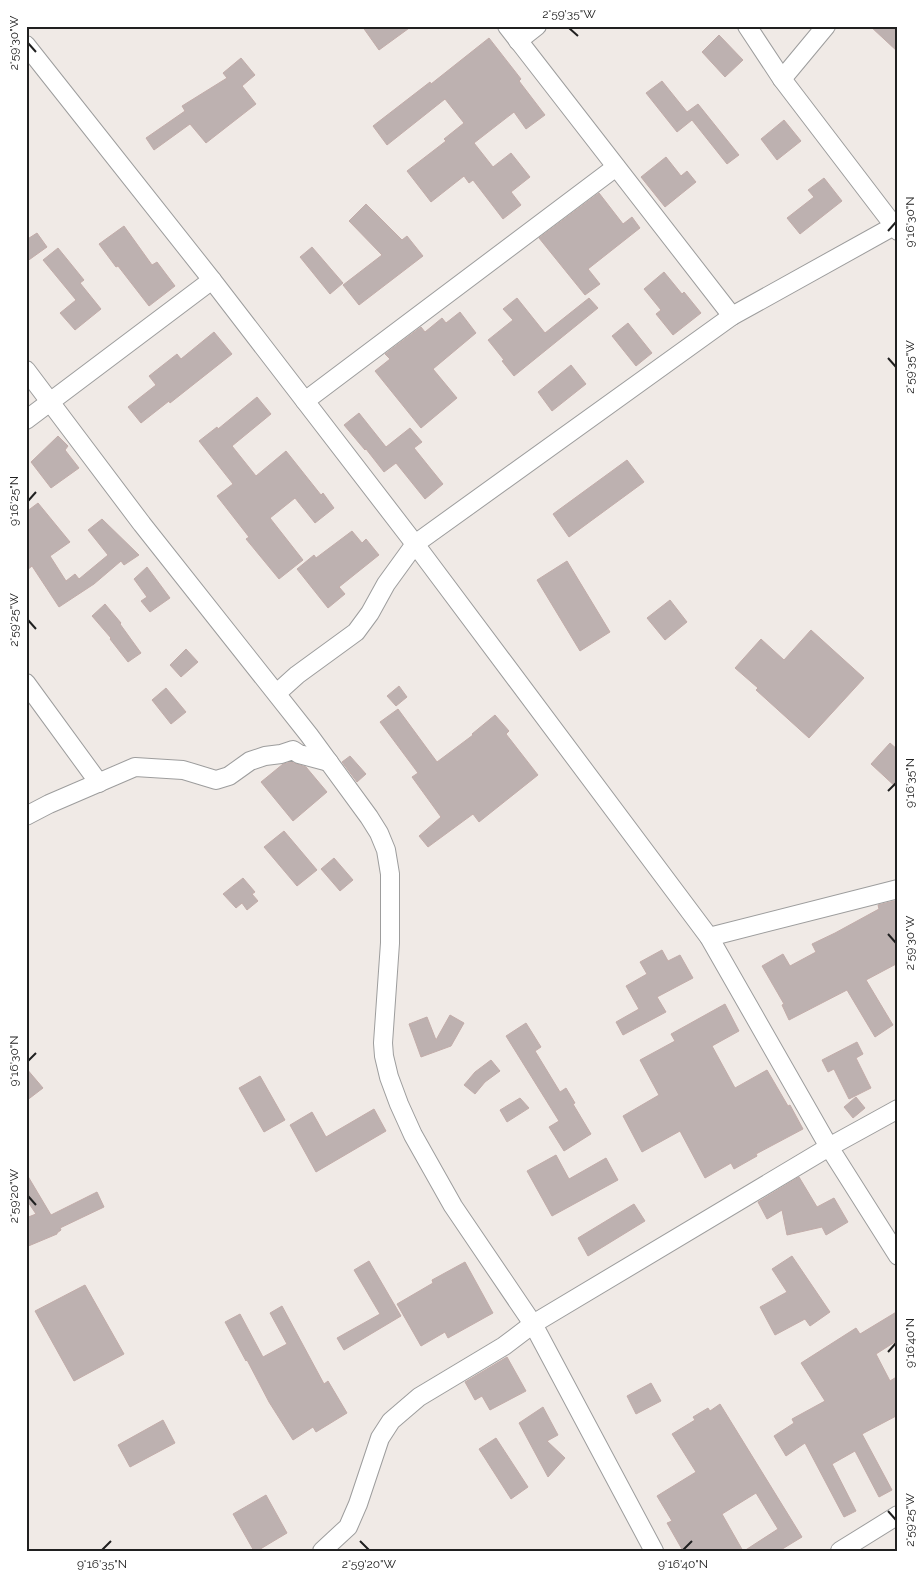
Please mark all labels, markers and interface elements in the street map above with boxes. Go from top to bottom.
text: 2°59'35"W [542,7,596,21]
text: 2°59'30"W [7,15,21,70]
text: 9°16'30"N [903,197,917,247]
text: 2°59'35"W [903,340,917,394]
text: 9°16'25"N [7,476,21,526]
text: 2°59'25"W [7,593,21,647]
text: 9°16'35"N [903,758,917,808]
text: 2°59'30"W [903,915,917,970]
text: 9°16'30"N [7,1036,21,1086]
text: 2°59'20"W [7,1168,21,1223]
text: 9°16'40"N [903,1318,917,1368]
text: 2°59'25"W [903,1493,917,1547]
text: 9°16'35"N [77,1557,127,1571]
text: 2°59'20"W [342,1557,397,1571]
text: 9°16'40"N [658,1557,708,1571]

